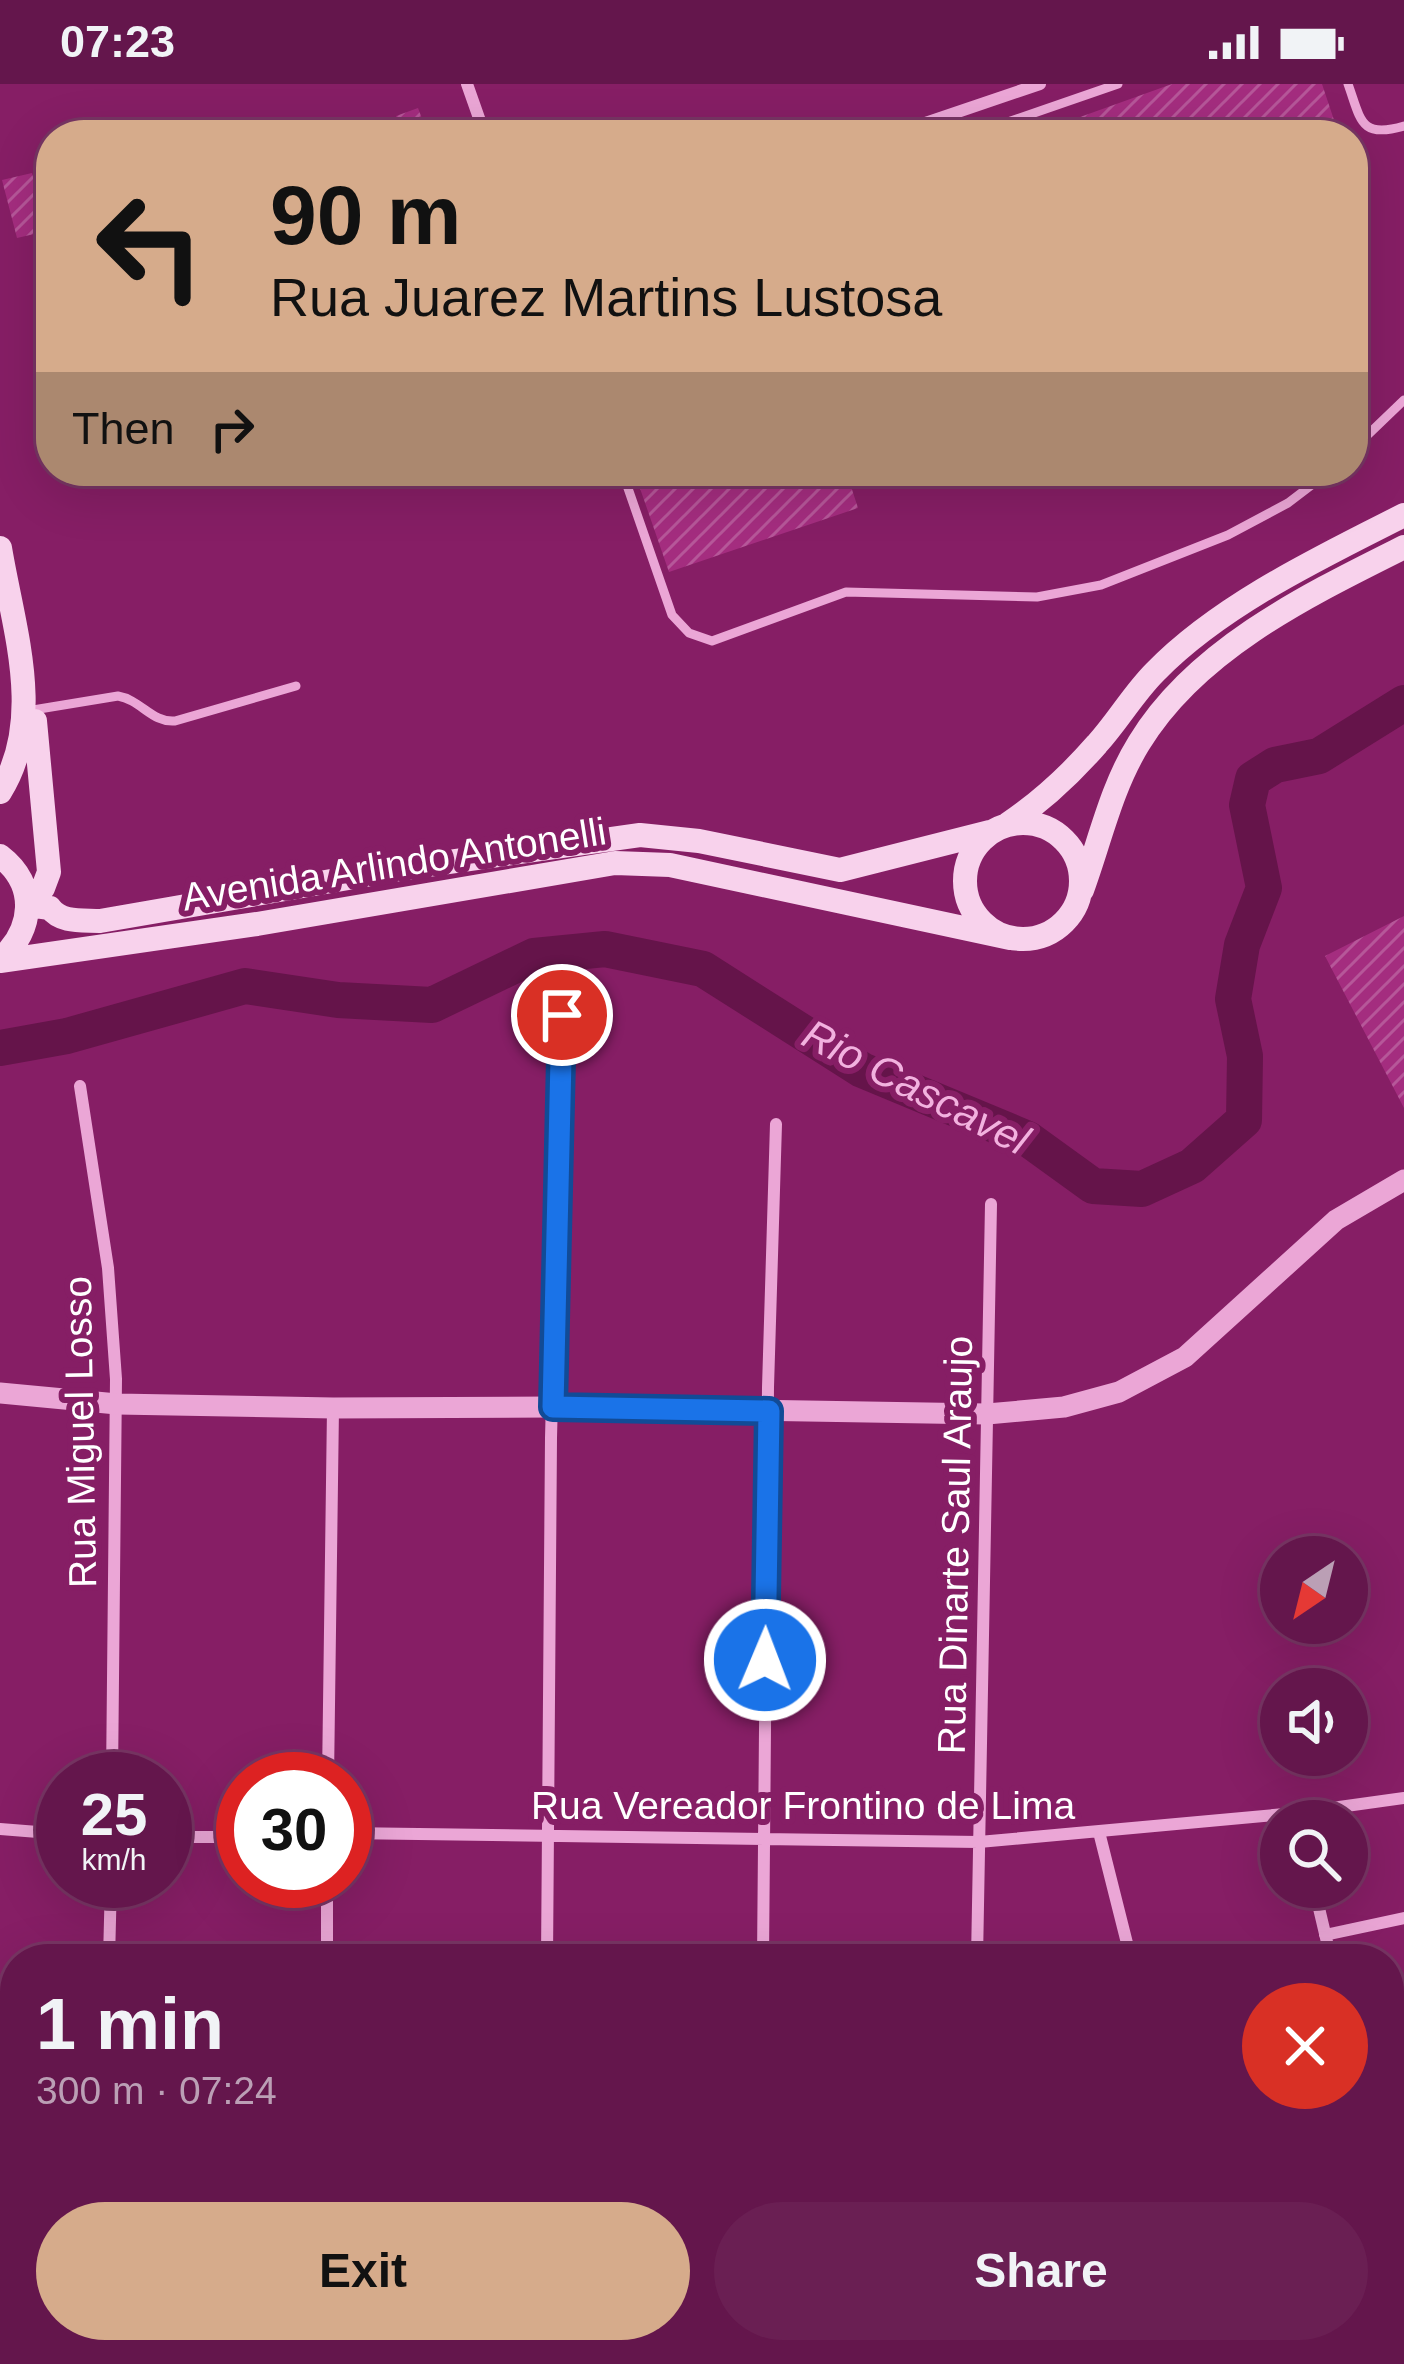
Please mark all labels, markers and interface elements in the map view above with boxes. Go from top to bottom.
text: 07:23 [60,16,175,67]
icon: left [72,168,228,324]
text: 90 m [270,168,461,262]
text: Rua Juarez Martins Lustosa [270,267,942,327]
icon: right [199,396,265,462]
text: Then [72,403,175,454]
street label: Avenida Arlindo Antonelli [179,809,609,919]
pin [511,964,613,1066]
icon: arrive [529,982,595,1048]
water label: Rio Cascavel [795,1010,1038,1165]
street label: Rua Miguel Losso [56,1276,104,1588]
street label: Rua Dinarte Saul Araujo [930,1335,980,1755]
north arrow [1260,1536,1368,1644]
map controls [1260,1536,1368,1908]
position arrow [702,1597,828,1723]
button: sound [1260,1668,1368,1776]
speed limit sign: 30 [216,1752,372,1908]
text: 25 [81,1781,147,1848]
street label: Rua Vereador Frontino de Lima [531,1784,1075,1827]
button: search [1260,1800,1368,1908]
text: km/h [81,1843,147,1876]
button: close [1242,1983,1368,2109]
text: 1 min [36,1984,224,2064]
text: 300 m · 07:24 [36,2069,277,2112]
button: Exit [36,2202,690,2340]
button: Share [714,2202,1368,2340]

